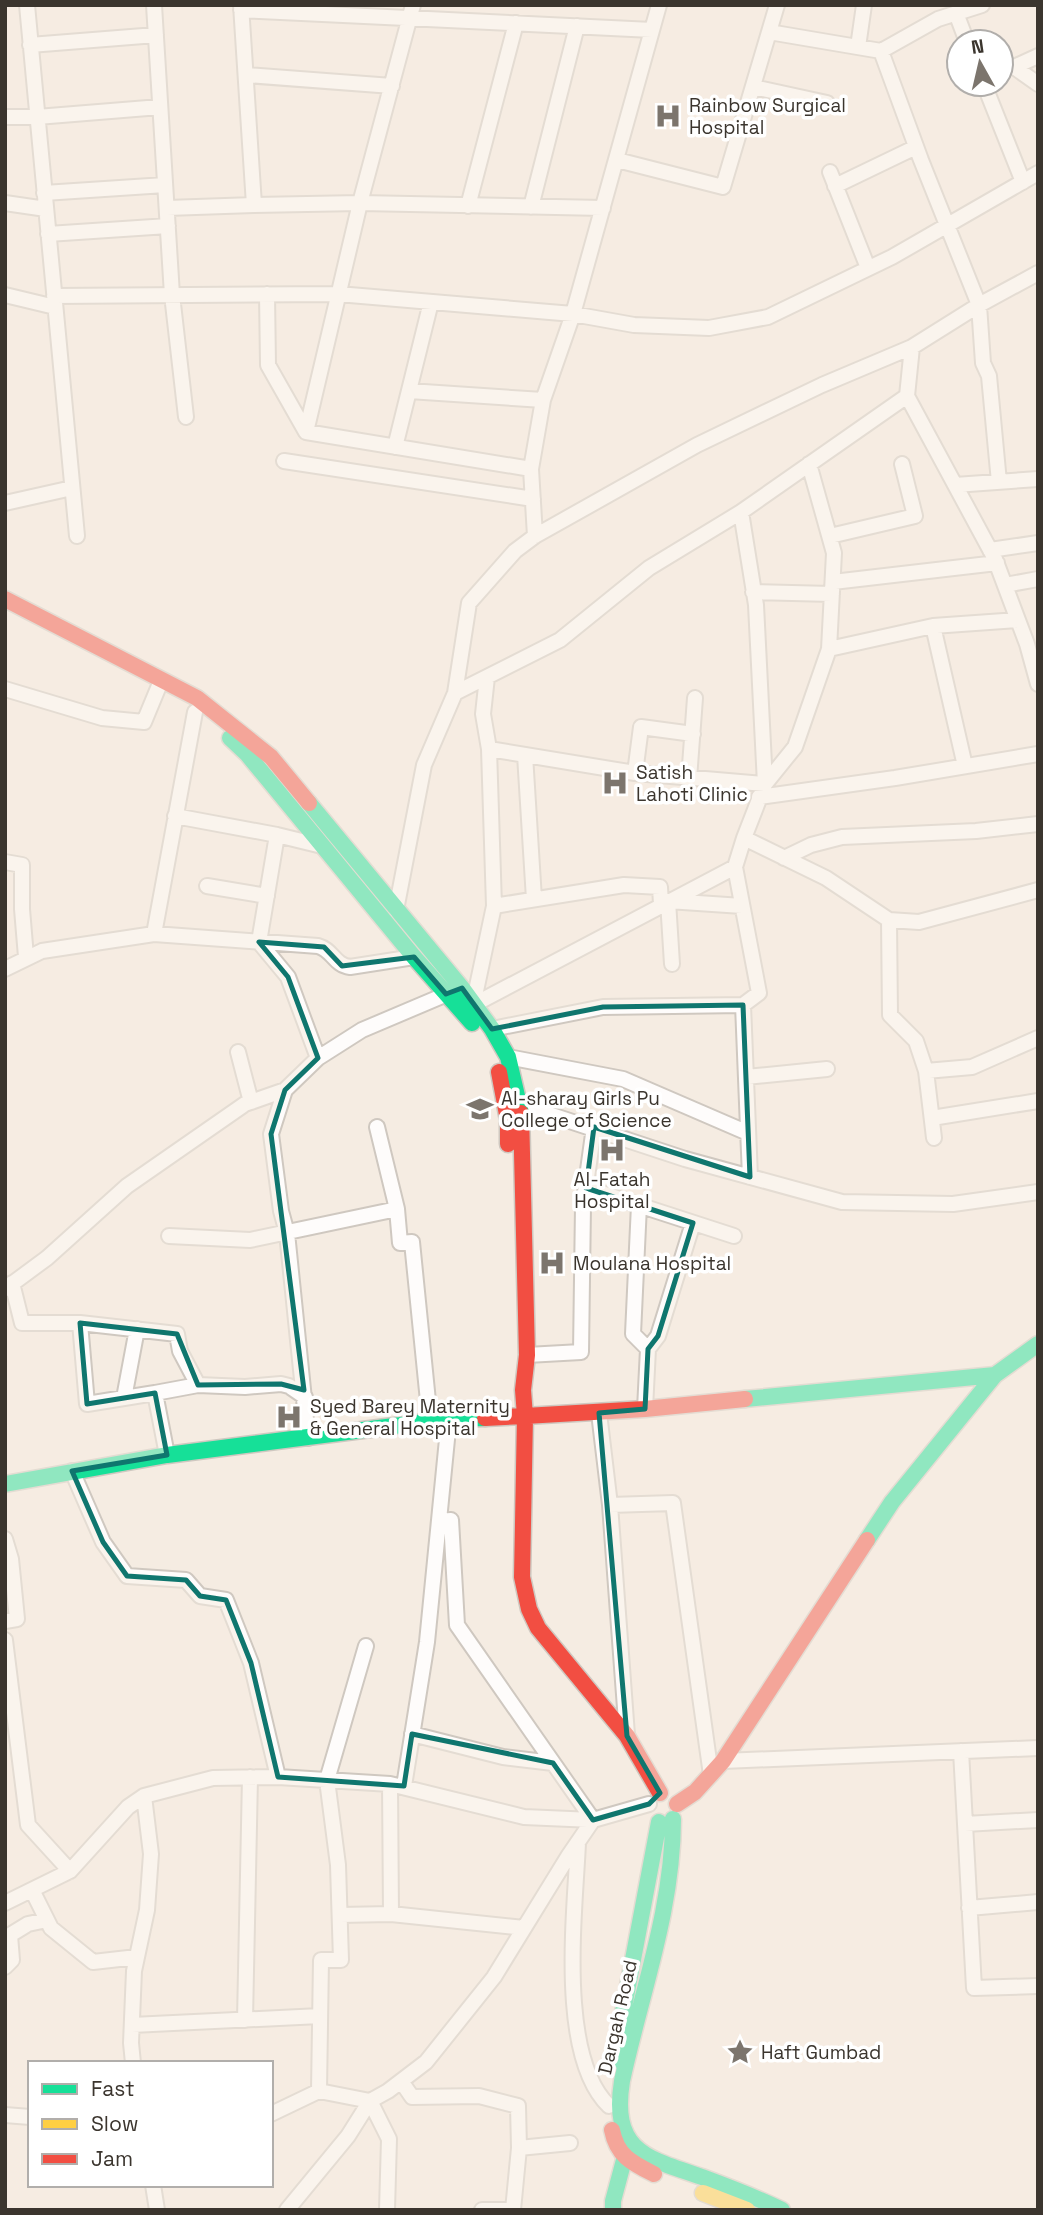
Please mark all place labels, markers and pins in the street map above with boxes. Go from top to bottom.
place label: Rainbow Surgical Hospital [689,93,846,140]
hospital icon: Rainbow Surgical Hospital [653,101,683,131]
place label: Satish Lahoti Clinic [636,760,748,807]
hospital icon: Satish Lahoti Clinic [600,768,630,798]
place label: Al-sharay Girls Pu College of Science [501,1086,672,1133]
school or university icon: Al-sharay Girls Pu College of Science [465,1094,495,1124]
hospital icon: Al-Fatah Hospital [597,1135,627,1165]
place label: Al-Fatah Hospital [574,1167,650,1214]
hospital icon: Moulana Hospital [537,1248,567,1278]
place label: Moulana Hospital [573,1251,731,1276]
place label: Syed Barey Maternity & General Hospital [310,1394,510,1441]
hospital icon: Syed Barey Maternity & General Hospital [274,1402,304,1432]
place icon: Haft Gumbad [725,2037,755,2067]
place label: Haft Gumbad [761,2040,881,2065]

